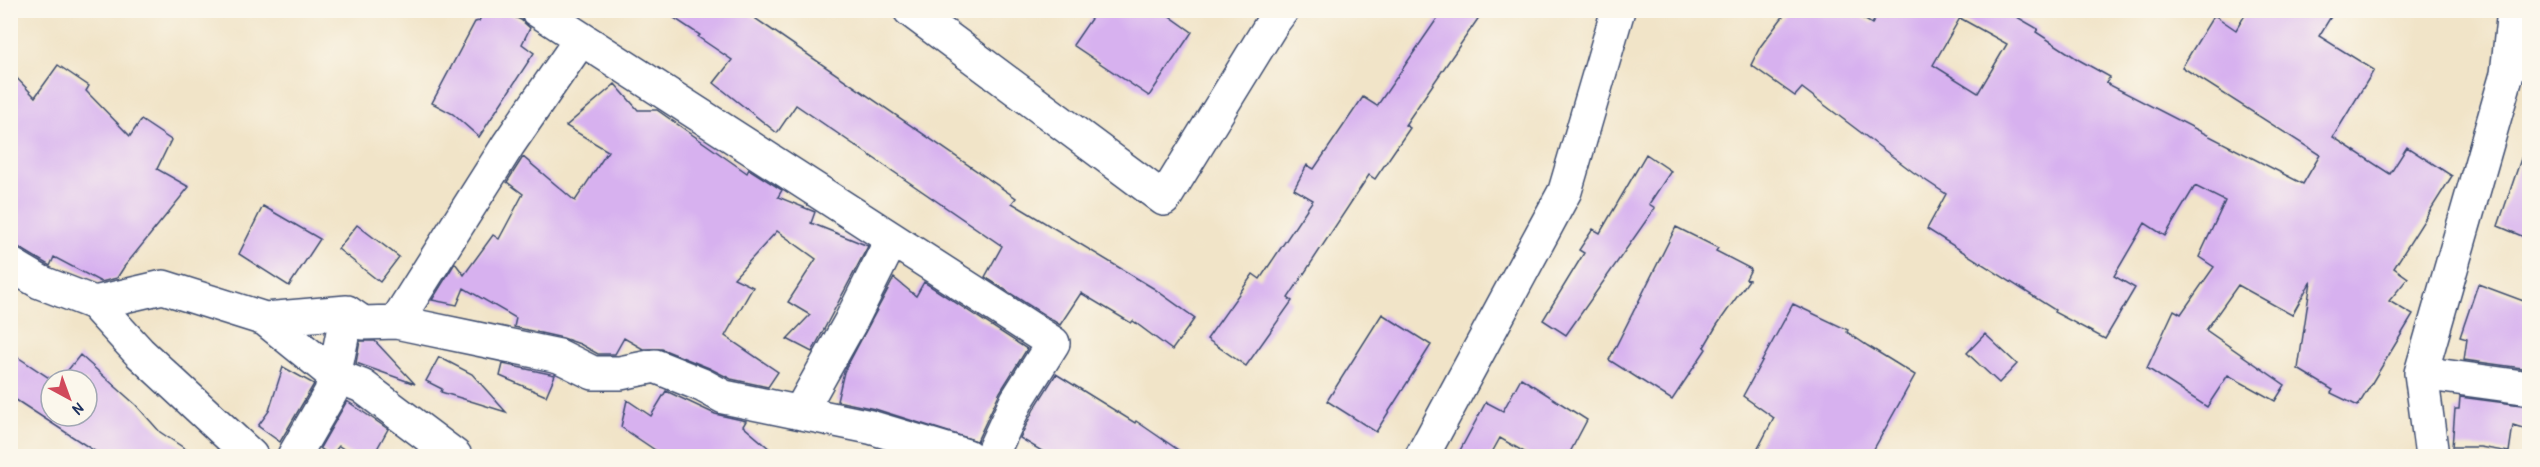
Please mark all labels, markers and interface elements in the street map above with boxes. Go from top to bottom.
north arrow [39,368,99,428]
text: N [68,398,89,421]

